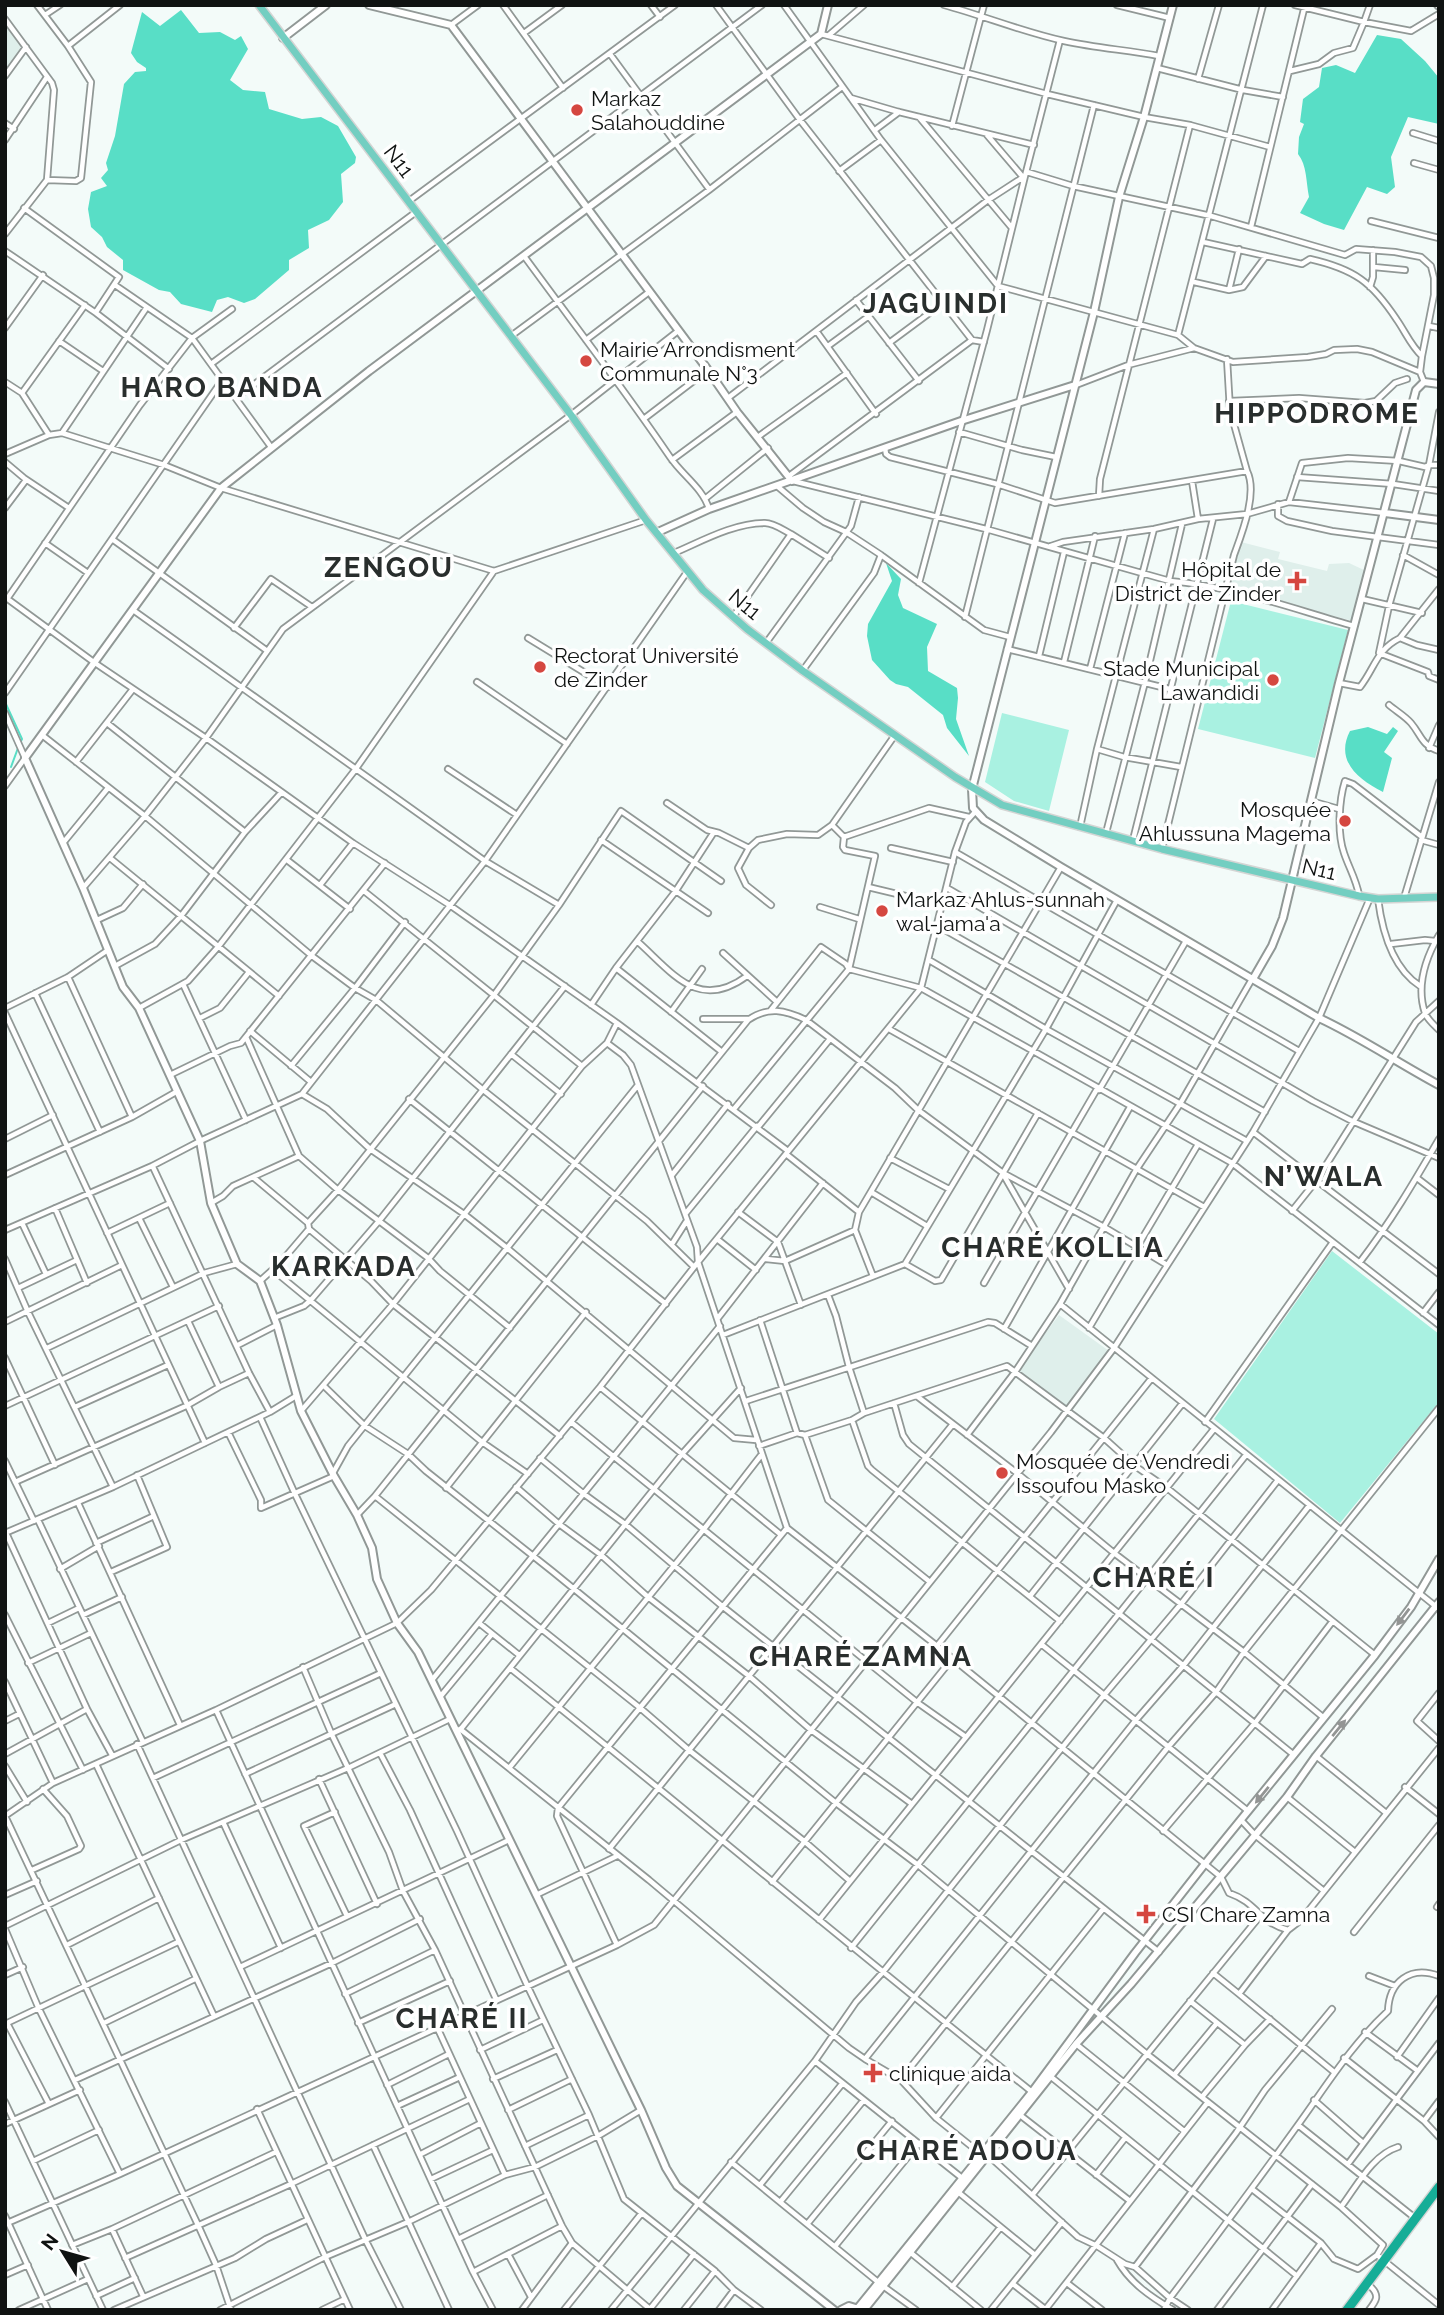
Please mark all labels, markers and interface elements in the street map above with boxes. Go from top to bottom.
place label: Markaz Salahouddine [591,86,725,135]
marker: Markaz Salahouddine [569,102,585,118]
street label: N11 [379,140,419,182]
district label: JAGUINDI [863,287,1009,320]
place label: Mairie Arrondisment Communale N°3 [600,337,795,386]
marker: Mairie Arrondisment Communale N°3 [578,353,594,369]
district label: HARO BANDA [121,371,323,404]
district label: HIPPODROME [1214,397,1420,430]
district label: ZENGOU [324,551,454,584]
place label: Hôpital de District de Zinder [1115,557,1282,606]
marker: Hôpital de District de Zinder [1287,571,1307,591]
street label: N11 [724,583,766,625]
place label: Rectorat Université de Zinder [554,643,739,692]
place label: Stade Municipal Lawandidi [1103,656,1259,705]
marker: Rectorat Université de Zinder [532,659,548,675]
marker: Stade Municipal Lawandidi [1265,672,1281,688]
place label: Mosquée Ahlussuna Magema [1139,797,1331,846]
marker: Mosquée Ahlussuna Magema [1337,813,1353,829]
street label: N11 [1300,853,1338,885]
place label: Markaz Ahlus-sunnah wal-jama'a [896,887,1105,936]
marker: Markaz Ahlus-sunnah wal-jama'a [874,903,890,919]
district label: N’WALA [1264,1160,1384,1193]
district label: CHARÉ KOLLIA [941,1231,1165,1264]
district label: KARKADA [271,1250,417,1283]
place label: Mosquée de Vendredi Issoufou Masko [1016,1449,1230,1498]
marker: Mosquée de Vendredi Issoufou Masko [994,1465,1010,1481]
district label: CHARÉ I [1092,1561,1216,1594]
one-way arrow [1397,1608,1411,1626]
district label: CHARÉ ZAMNA [749,1640,973,1673]
one-way arrow [1331,1719,1346,1736]
one-way arrow [1255,1786,1270,1804]
place label: CSI Chare Zamna [1162,1902,1330,1927]
marker: CSI Chare Zamna [1136,1904,1156,1924]
district label: CHARÉ II [395,2002,529,2035]
place label: clinique aida [889,2061,1011,2086]
marker: clinique aida [863,2063,883,2083]
district label: CHARÉ ADOUA [856,2134,1078,2167]
north arrow [28,2217,98,2287]
text: N [36,2229,63,2254]

